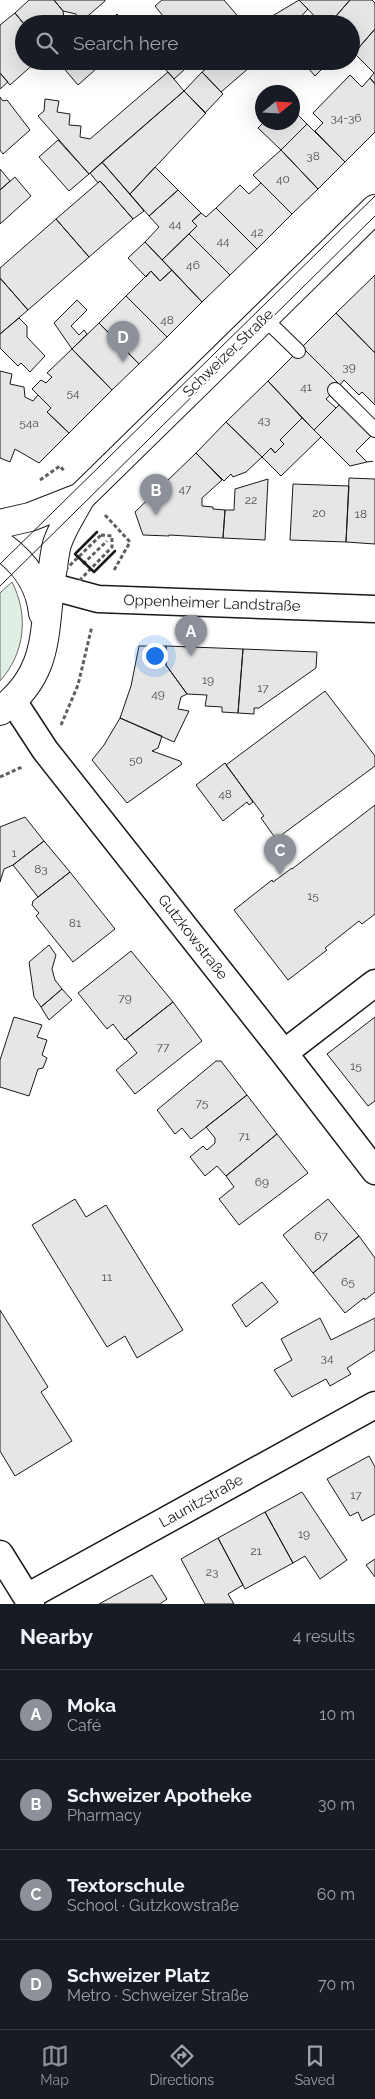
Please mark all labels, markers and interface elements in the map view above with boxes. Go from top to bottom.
search box [15,15,360,70]
icon: search [33,29,61,57]
text: Search here [73,32,179,54]
north arrow [255,85,300,130]
house number: 34-36 [330,111,362,125]
house number: 38 [306,149,320,163]
house number: 40 [276,172,290,186]
house number: 44 [168,217,182,231]
house number: 42 [251,225,263,239]
house number: 44 [216,234,230,248]
house number: 46 [186,258,200,272]
street label: Schweizer Straße [179,305,277,401]
house number: 48 [160,313,174,327]
pin: D [107,321,139,362]
house number: 39 [342,360,356,374]
house number: 41 [300,380,312,394]
house number: 54 [66,386,80,400]
house number: 43 [258,413,270,427]
house number: 54a [19,416,39,430]
pin: B [140,474,172,515]
house number: 47 [179,482,192,496]
house number: 22 [245,493,257,507]
house number: 20 [312,506,326,520]
house number: 18 [355,507,367,521]
street label: Oppenheimer Landstraße [123,591,301,615]
pin: A [175,615,207,656]
your location [142,643,168,669]
house number: 19 [202,673,214,687]
house number: 17 [257,681,269,695]
house number: 49 [151,687,165,701]
house number: 50 [129,753,143,767]
house number: 48 [218,787,232,801]
pin: C [264,834,296,875]
house number: 1 [11,846,17,860]
house number: 83 [34,862,48,876]
house number: 15 [307,889,319,903]
street label: Gutzkowstraße [154,891,232,983]
house number: 81 [69,916,81,930]
house number: 79 [118,991,132,1005]
house number: 77 [157,1040,170,1054]
house number: 15 [350,1059,362,1073]
house number: 75 [196,1096,209,1110]
house number: 71 [238,1129,250,1143]
house number: 69 [255,1175,269,1189]
house number: 67 [314,1229,328,1243]
house number: 11 [102,1270,112,1284]
house number: 65 [341,1275,355,1289]
house number: 34 [321,1351,334,1365]
street label: Launitzstraße [156,1470,246,1531]
house number: 17 [350,1488,362,1502]
house number: 19 [298,1527,310,1541]
house number: 21 [250,1544,262,1558]
house number: 23 [206,1565,218,1579]
text: Nearby [20,1624,93,1649]
text: 4 results [293,1627,355,1646]
text: Moka [67,1694,116,1716]
text: A [31,1705,41,1724]
text: 10 m [320,1705,355,1724]
text: Café [67,1716,101,1735]
text: Schweizer Apotheke [67,1784,252,1806]
text: B [31,1795,41,1814]
text: 30 m [318,1795,355,1814]
text: Pharmacy [67,1806,141,1825]
text: Textorschule [67,1874,185,1896]
text: C [31,1885,41,1904]
text: 60 m [317,1885,355,1904]
text: School · Gutzkowstraße [67,1896,239,1915]
text: Schweizer Platz [67,1964,210,1986]
text: D [30,1975,42,1994]
text: 70 m [318,1975,355,1994]
text: Metro · Schweizer Straße [67,1986,249,2005]
tab: Map [40,2042,69,2088]
tab: Directions [149,2042,214,2088]
tab: Saved [295,2042,335,2088]

